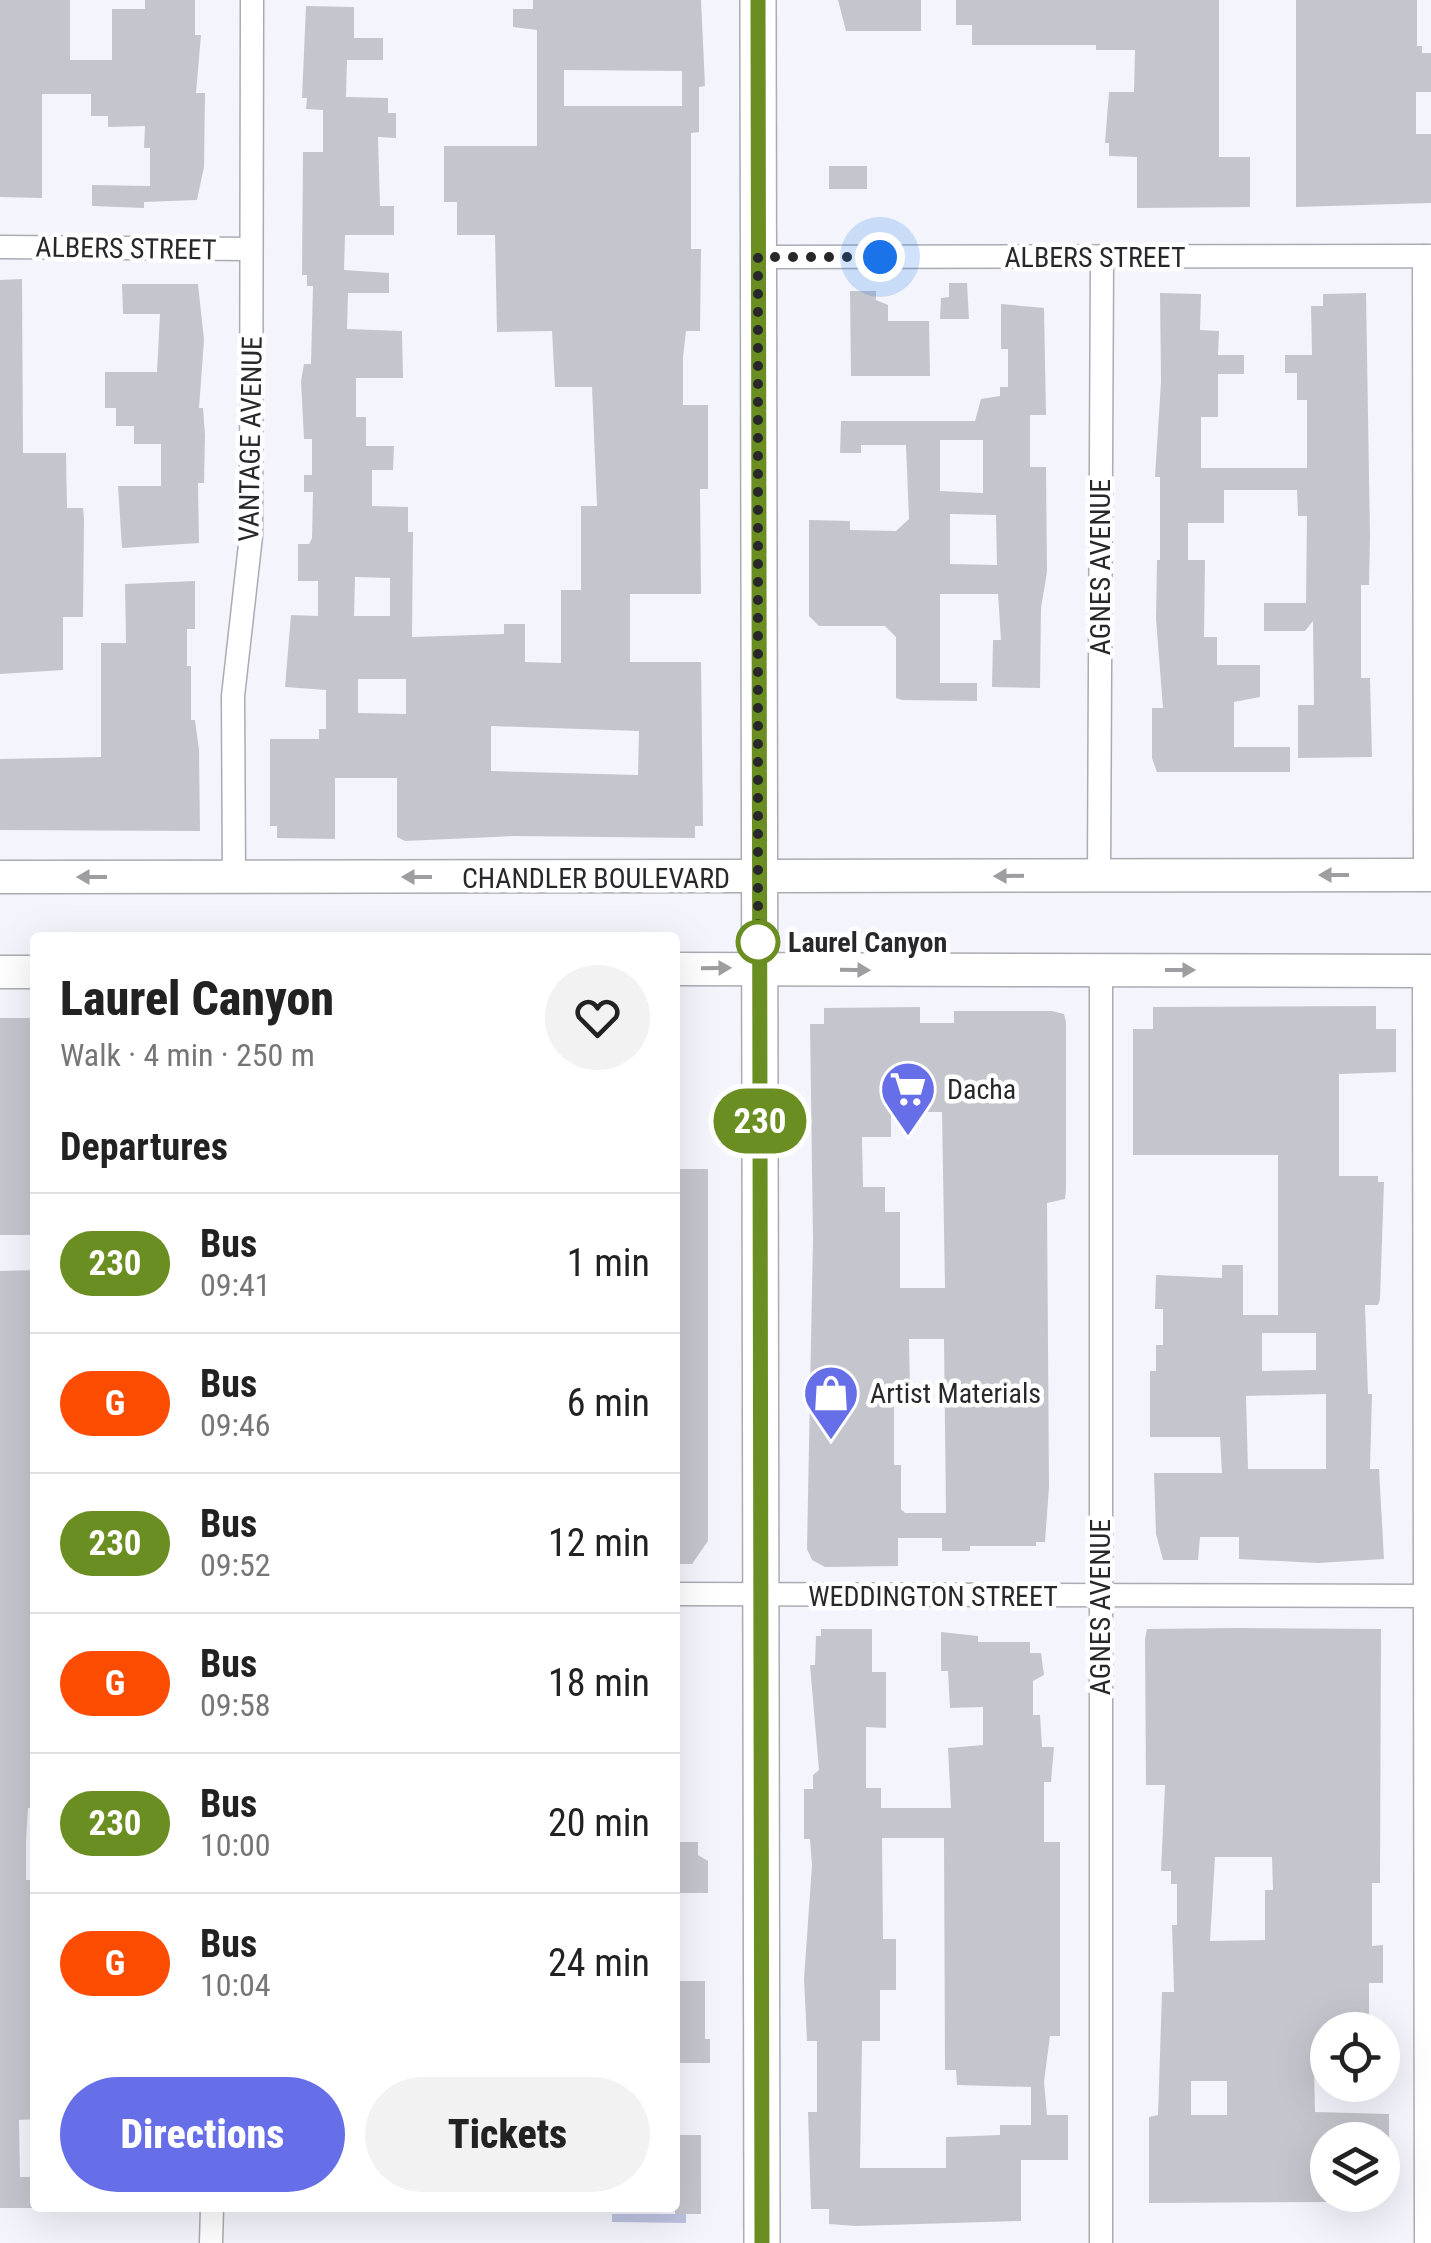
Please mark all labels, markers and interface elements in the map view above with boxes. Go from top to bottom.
street label: ALBERS STREET [35,230,217,267]
your location [855,232,905,282]
street label: ALBERS STREET [1004,241,1186,274]
street label: VANTAGE AVENUE [232,336,269,542]
street label: AGNES AVENUE [1084,479,1117,655]
street label: CHANDLER BOULEVARD [462,862,730,895]
one-way arrow [1317,867,1349,883]
one-way arrow [75,869,107,885]
one-way arrow [400,869,432,885]
one-way arrow [992,869,1024,885]
marker: Laurel Canyon [737,921,779,963]
place label: Laurel Canyon [788,926,947,959]
one-way arrow [701,960,733,976]
one-way arrow [840,962,872,978]
one-way arrow [1165,962,1197,978]
button: heart [545,965,650,1070]
text: Laurel Canyon [60,970,334,1027]
text: Walk · 4 min · 250 m [60,1036,315,1074]
supermarket icon: Dacha [878,1059,938,1138]
place label: Dacha [947,1073,1016,1106]
line badge: 230 [702,1088,818,1154]
text: 230 [733,1101,787,1142]
text: Departures [60,1125,228,1169]
text: Bus [200,1222,257,1266]
text: 1 min [567,1241,650,1285]
text: 230 [88,1243,142,1284]
text: 09:41 [200,1266,271,1304]
text: Bus [200,1362,257,1406]
shop icon: Artist Materials [801,1363,861,1442]
place label: Artist Materials [870,1377,1041,1410]
text: 6 min [567,1381,650,1425]
text: G [105,1383,125,1424]
text: 09:46 [200,1406,271,1444]
text: Bus [200,1502,257,1546]
street label: AGNES AVENUE [1084,1519,1117,1695]
text: 12 min [548,1521,650,1565]
text: 230 [88,1523,142,1564]
text: 09:52 [200,1546,271,1584]
street label: WEDDINGTON STREET [808,1580,1058,1613]
text: Bus [200,1642,257,1686]
text: 18 min [548,1661,650,1705]
text: G [105,1663,125,1704]
text: 09:58 [200,1686,271,1724]
text: Bus [200,1782,257,1826]
text: 20 min [548,1801,650,1845]
text: 230 [88,1803,142,1844]
text: 10:00 [200,1826,271,1864]
text: Bus [200,1922,257,1966]
text: 24 min [548,1941,650,1985]
text: G [105,1943,125,1984]
text: 10:04 [200,1966,271,2004]
map controls [1310,2012,1400,2212]
button: locate [1310,2012,1400,2102]
button: Directions [60,2077,345,2192]
button: Tickets [365,2077,650,2192]
button: layers [1310,2122,1400,2212]

